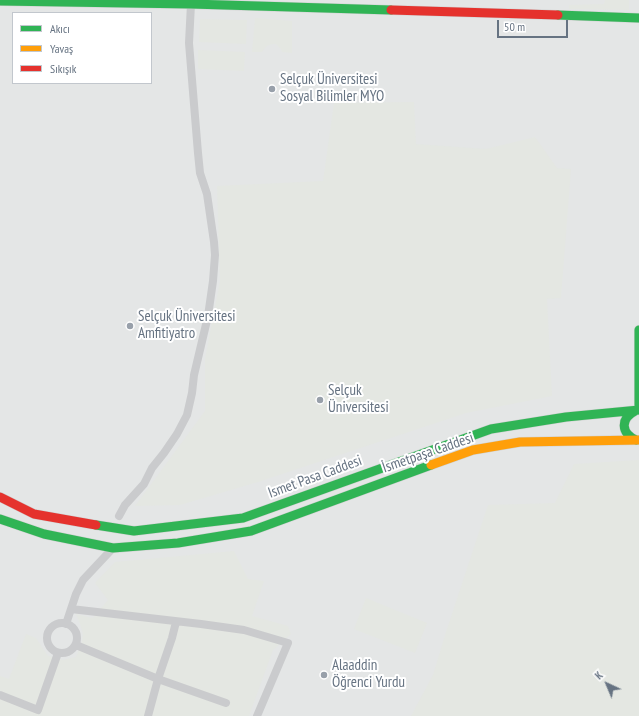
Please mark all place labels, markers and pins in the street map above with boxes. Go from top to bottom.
place label: Selçuk Üniversitesi Sosyal Bilimler MYO [280,71,384,106]
marker: Selçuk Üniversitesi Sosyal Bilimler MYO [267,84,277,94]
place label: Selçuk Üniversitesi Amfitiyatro [138,308,236,343]
marker: Selçuk Üniversitesi Amfitiyatro [125,321,135,331]
place label: Selçuk Üniversitesi [328,382,389,417]
marker: Selçuk Üniversitesi [315,395,325,405]
place label: Alaaddin Öğrenci Yurdu [332,657,405,692]
marker: Alaaddin Öğrenci Yurdu [319,670,329,680]

